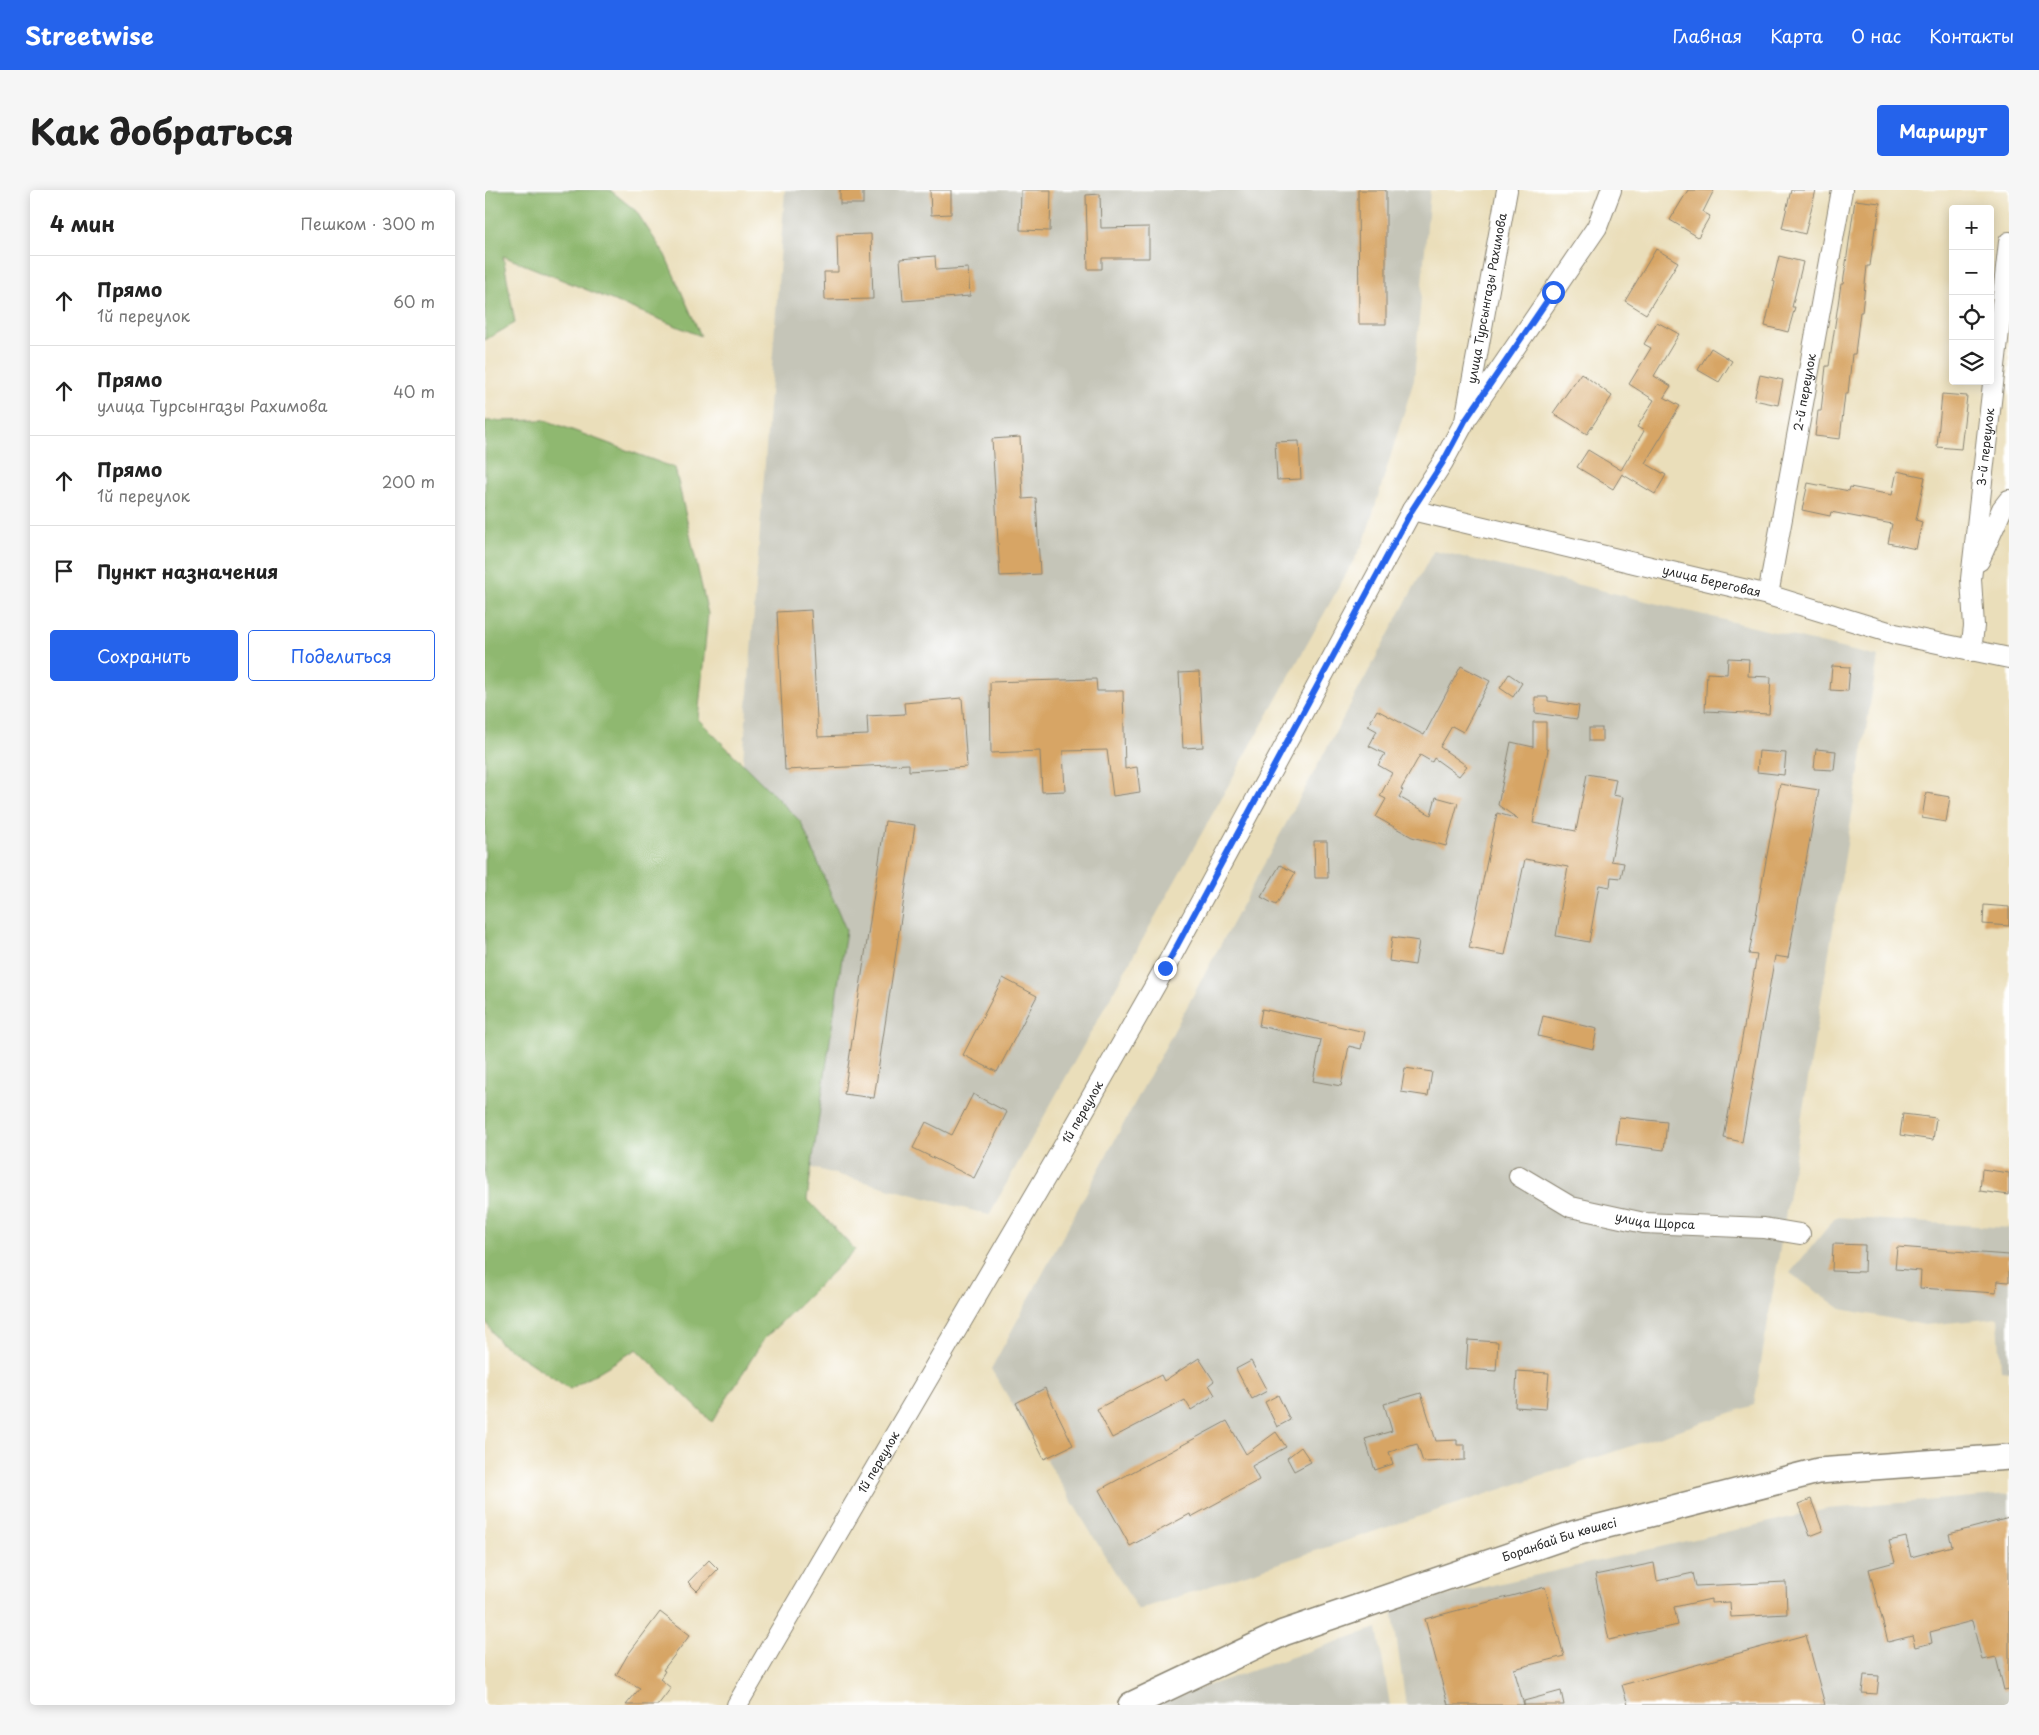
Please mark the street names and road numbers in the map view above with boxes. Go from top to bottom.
street label: улица Турсынгазы Рахимова [1462,211,1511,385]
street label: 2-й переулок [1788,351,1820,432]
street label: 3-й переулок [1972,406,1998,487]
street label: улица Береговая [1661,560,1763,601]
street label: 1й переулок [1057,1076,1107,1147]
street label: улица Щорса [1614,1207,1696,1233]
street label: 1й переулок [853,1426,904,1497]
street label: Боранбай Би көшесі [1500,1513,1619,1566]

